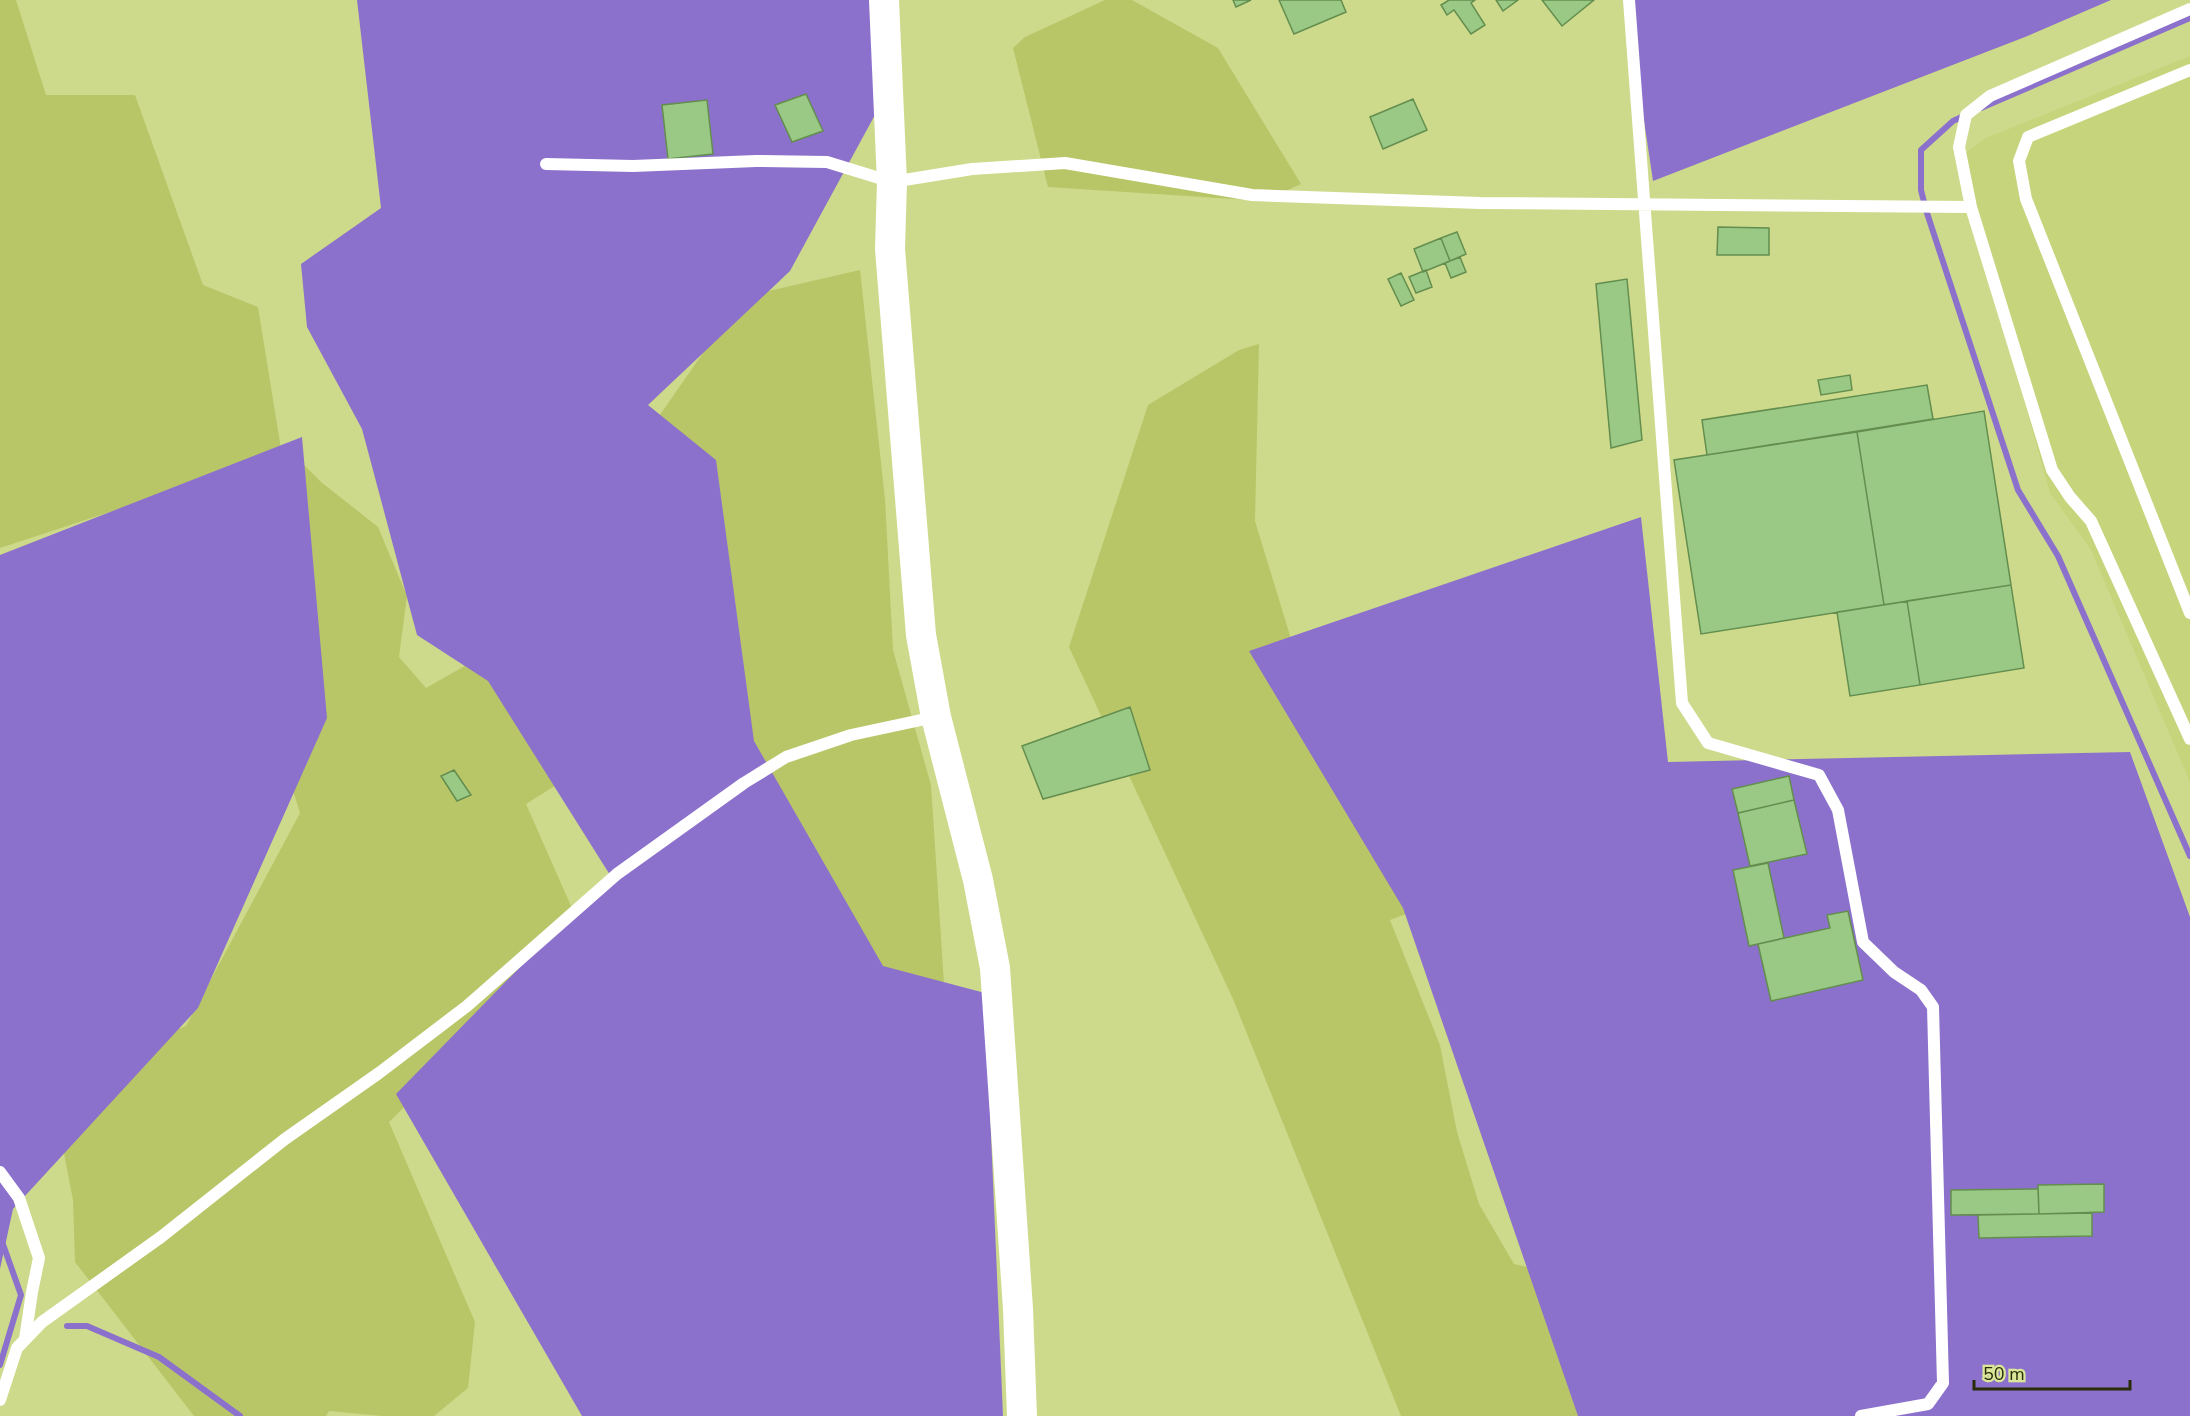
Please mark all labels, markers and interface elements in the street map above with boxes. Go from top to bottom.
scale bar [1974,1353,2130,1391]
text: 50 m [1983,1362,2025,1386]

